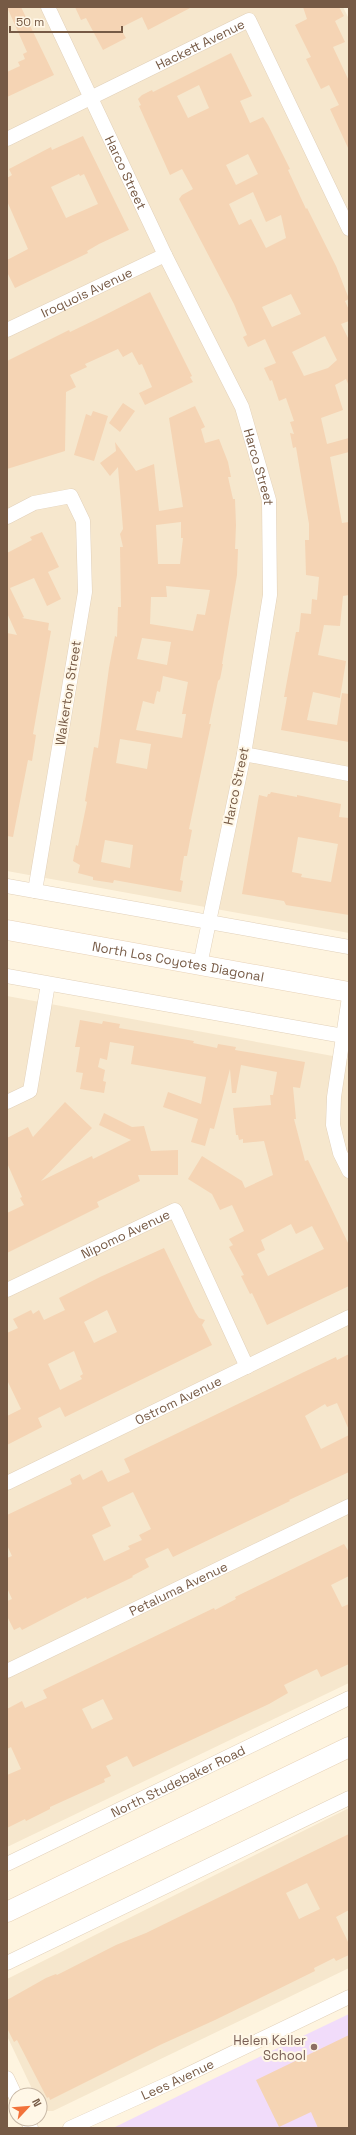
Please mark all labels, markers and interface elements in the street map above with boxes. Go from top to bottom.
scale bar [10,8,122,34]
text: 50 m [16,14,44,30]
street label: Hackett Avenue [153,15,247,73]
street label: Harco Street [101,133,151,212]
street label: Iroquois Avenue [38,263,135,321]
street label: Harco Street [240,426,278,505]
street label: Walkerton Street [51,639,85,747]
street label: Harco Street [219,745,253,827]
street label: North Los Coyotes Diagonal [91,937,265,985]
street label: Nipomo Avenue [78,1205,173,1262]
street label: Ostrom Avenue [132,1372,224,1428]
street label: Petaluma Avenue [126,1557,230,1619]
street label: North Studebaker Road [108,1741,248,1821]
place label: Helen Keller School [233,2032,306,2064]
marker: Helen Keller School [309,2042,319,2052]
street label: Lees Avenue [138,2055,217,2103]
north arrow [8,2087,48,2127]
text: N [29,2096,45,2109]

